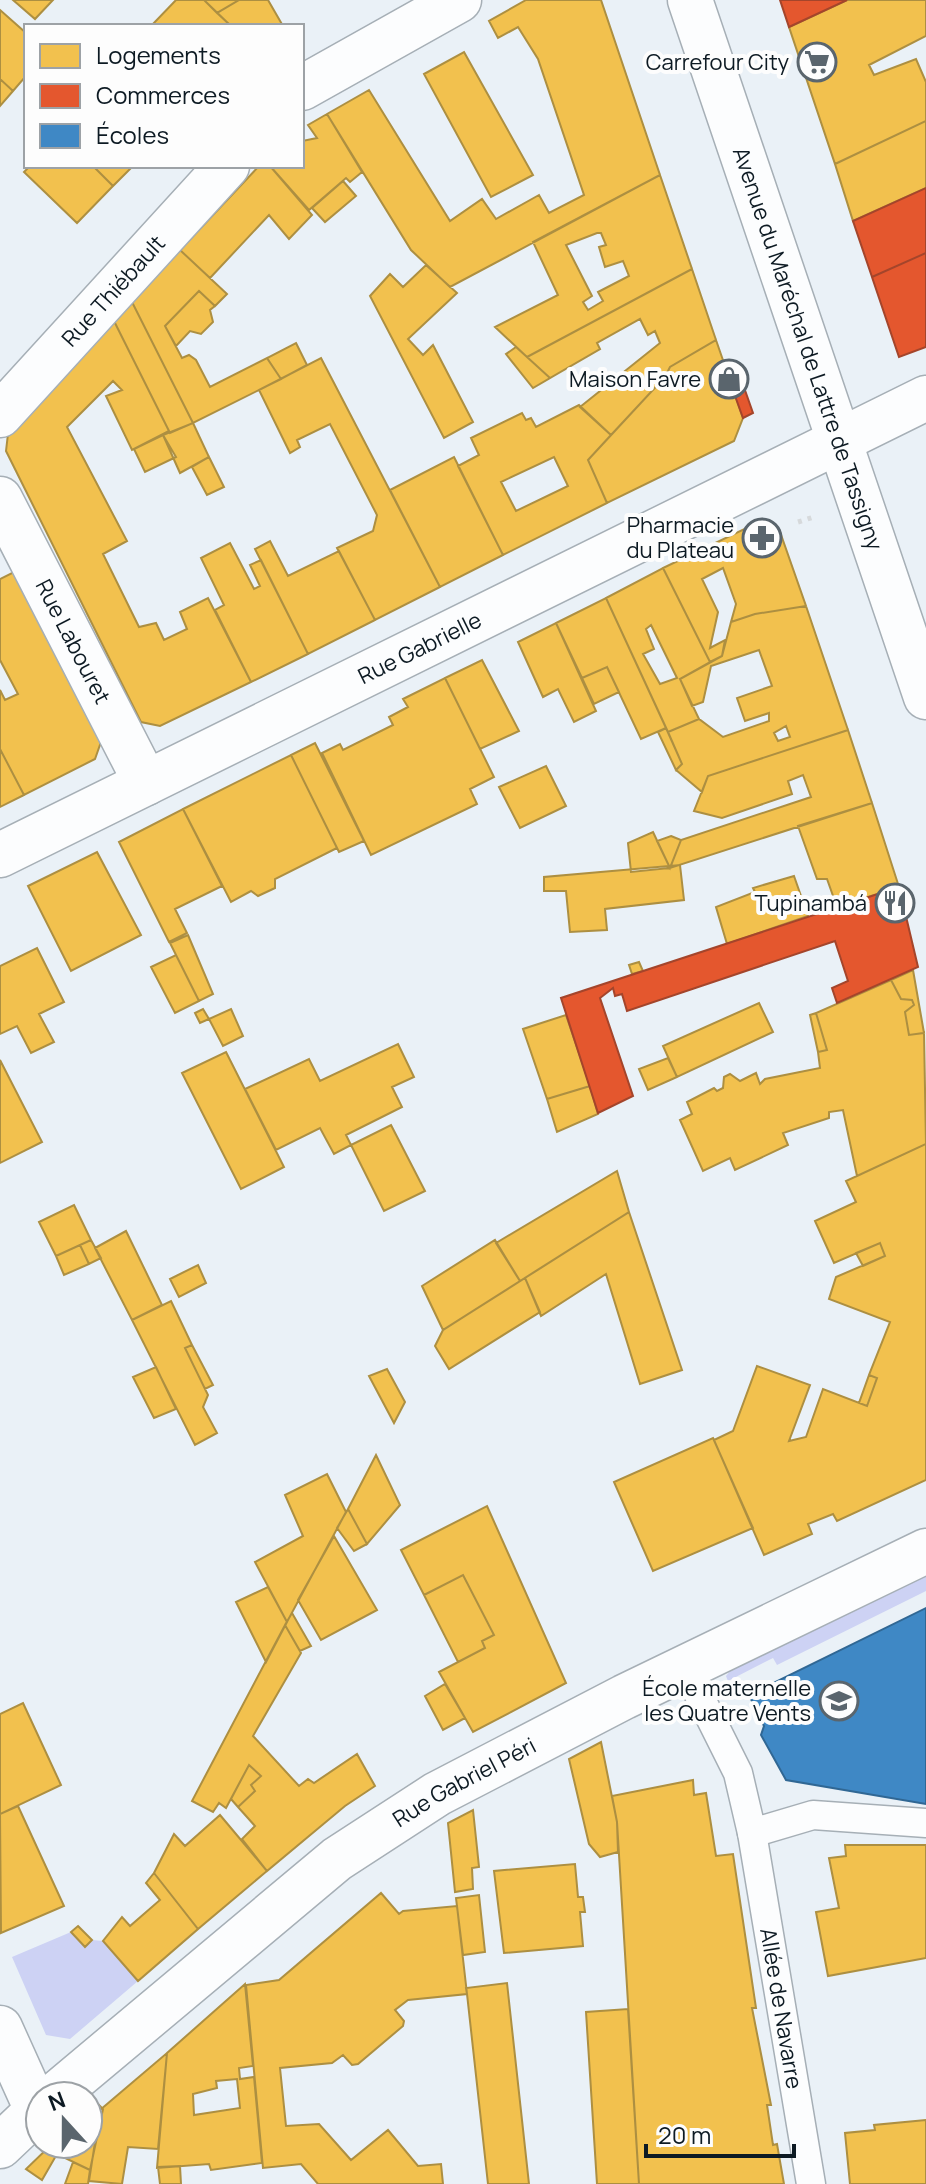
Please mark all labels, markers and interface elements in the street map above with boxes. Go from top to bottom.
legend [24,24,304,168]
text: Logements [96,38,221,71]
supermarket icon: Carrefour City [796,41,838,83]
place label: Carrefour City [646,47,789,77]
text: Commerces [96,78,230,111]
text: Écoles [96,118,169,151]
street label: Avenue du Maréchal de Lattre de Tassigny [726,143,890,554]
street label: Rue Thiébault [55,229,172,353]
shop icon: Maison Favre [708,358,750,400]
place label: Maison Favre [569,364,701,394]
place label: Pharmacie du Plateau [627,510,734,565]
pharmacy icon: Pharmacie du Plateau [741,517,783,559]
street label: Rue Labouret [29,574,118,709]
street label: Rue Gabrielle [353,605,487,691]
restaurant icon: Tupinambá [874,882,916,924]
place label: Tupinambá [755,888,867,918]
place label: École maternelle les Quatre Vents [642,1673,811,1728]
school or university icon: École maternelle les Quatre Vents [818,1680,860,1722]
street label: Rue Gabriel Péri [387,1730,541,1834]
street label: Allée de Navarre [753,1926,810,2091]
north arrow [24,2080,104,2160]
text: N [44,2084,70,2118]
scale bar [646,2108,794,2158]
text: 20 m [658,2118,711,2151]

